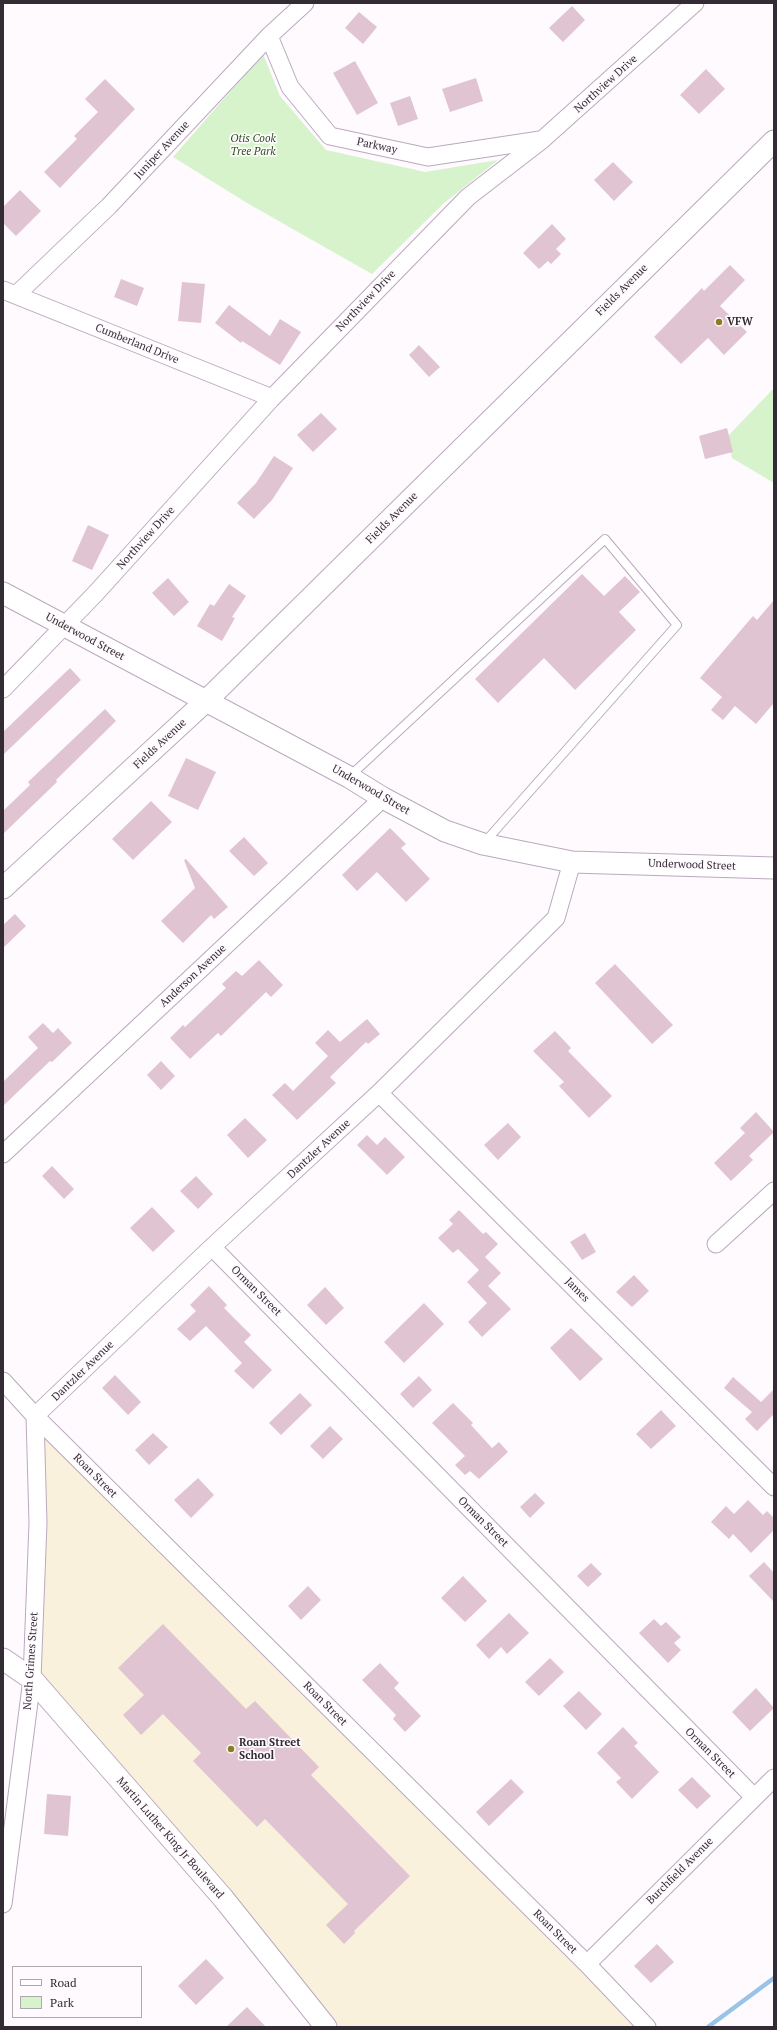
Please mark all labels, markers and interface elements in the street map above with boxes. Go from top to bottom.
street label: Northview Drive [572,52,640,116]
street label: Juniper Avenue [132,118,192,182]
park label: Otis Cook Tree Park [230,132,276,158]
street label: Parkway [356,135,398,157]
street label: Fields Avenue [593,261,651,319]
street label: Northview Drive [333,268,399,334]
place label: VFW [727,315,753,329]
marker: VFW [714,317,724,327]
street label: Cumberland Drive [93,321,181,367]
street label: Fields Avenue [363,489,421,547]
street label: Northview Drive [114,504,178,572]
street label: Underwood Street [43,610,127,664]
street label: Fields Avenue [131,716,189,772]
street label: Underwood Street [330,762,412,818]
street label: Underwood Street [648,857,736,873]
street label: Anderson Avenue [157,942,229,1010]
street label: Dantzler Avenue [285,1117,353,1181]
street label: Orman Street [228,1263,284,1319]
street label: James [562,1275,592,1305]
street label: Dantzler Avenue [49,1338,117,1404]
street label: Roan Street [70,1451,120,1501]
street label: Orman Street [455,1494,511,1550]
street label: North Grimes Street [21,1611,41,1711]
street label: Roan Street [300,1679,350,1729]
street label: Orman Street [682,1725,738,1781]
place label: Roan Street School [239,1736,301,1762]
marker: Roan Street School [226,1744,236,1754]
street label: Martin Luther King Jr Boulevard [114,1775,226,1901]
street label: Burchfield Avenue [644,1835,716,1907]
street label: Roan Street [530,1907,580,1957]
legend [12,1966,142,2018]
text: Road [50,1975,77,1990]
text: Park [50,1995,74,2010]

